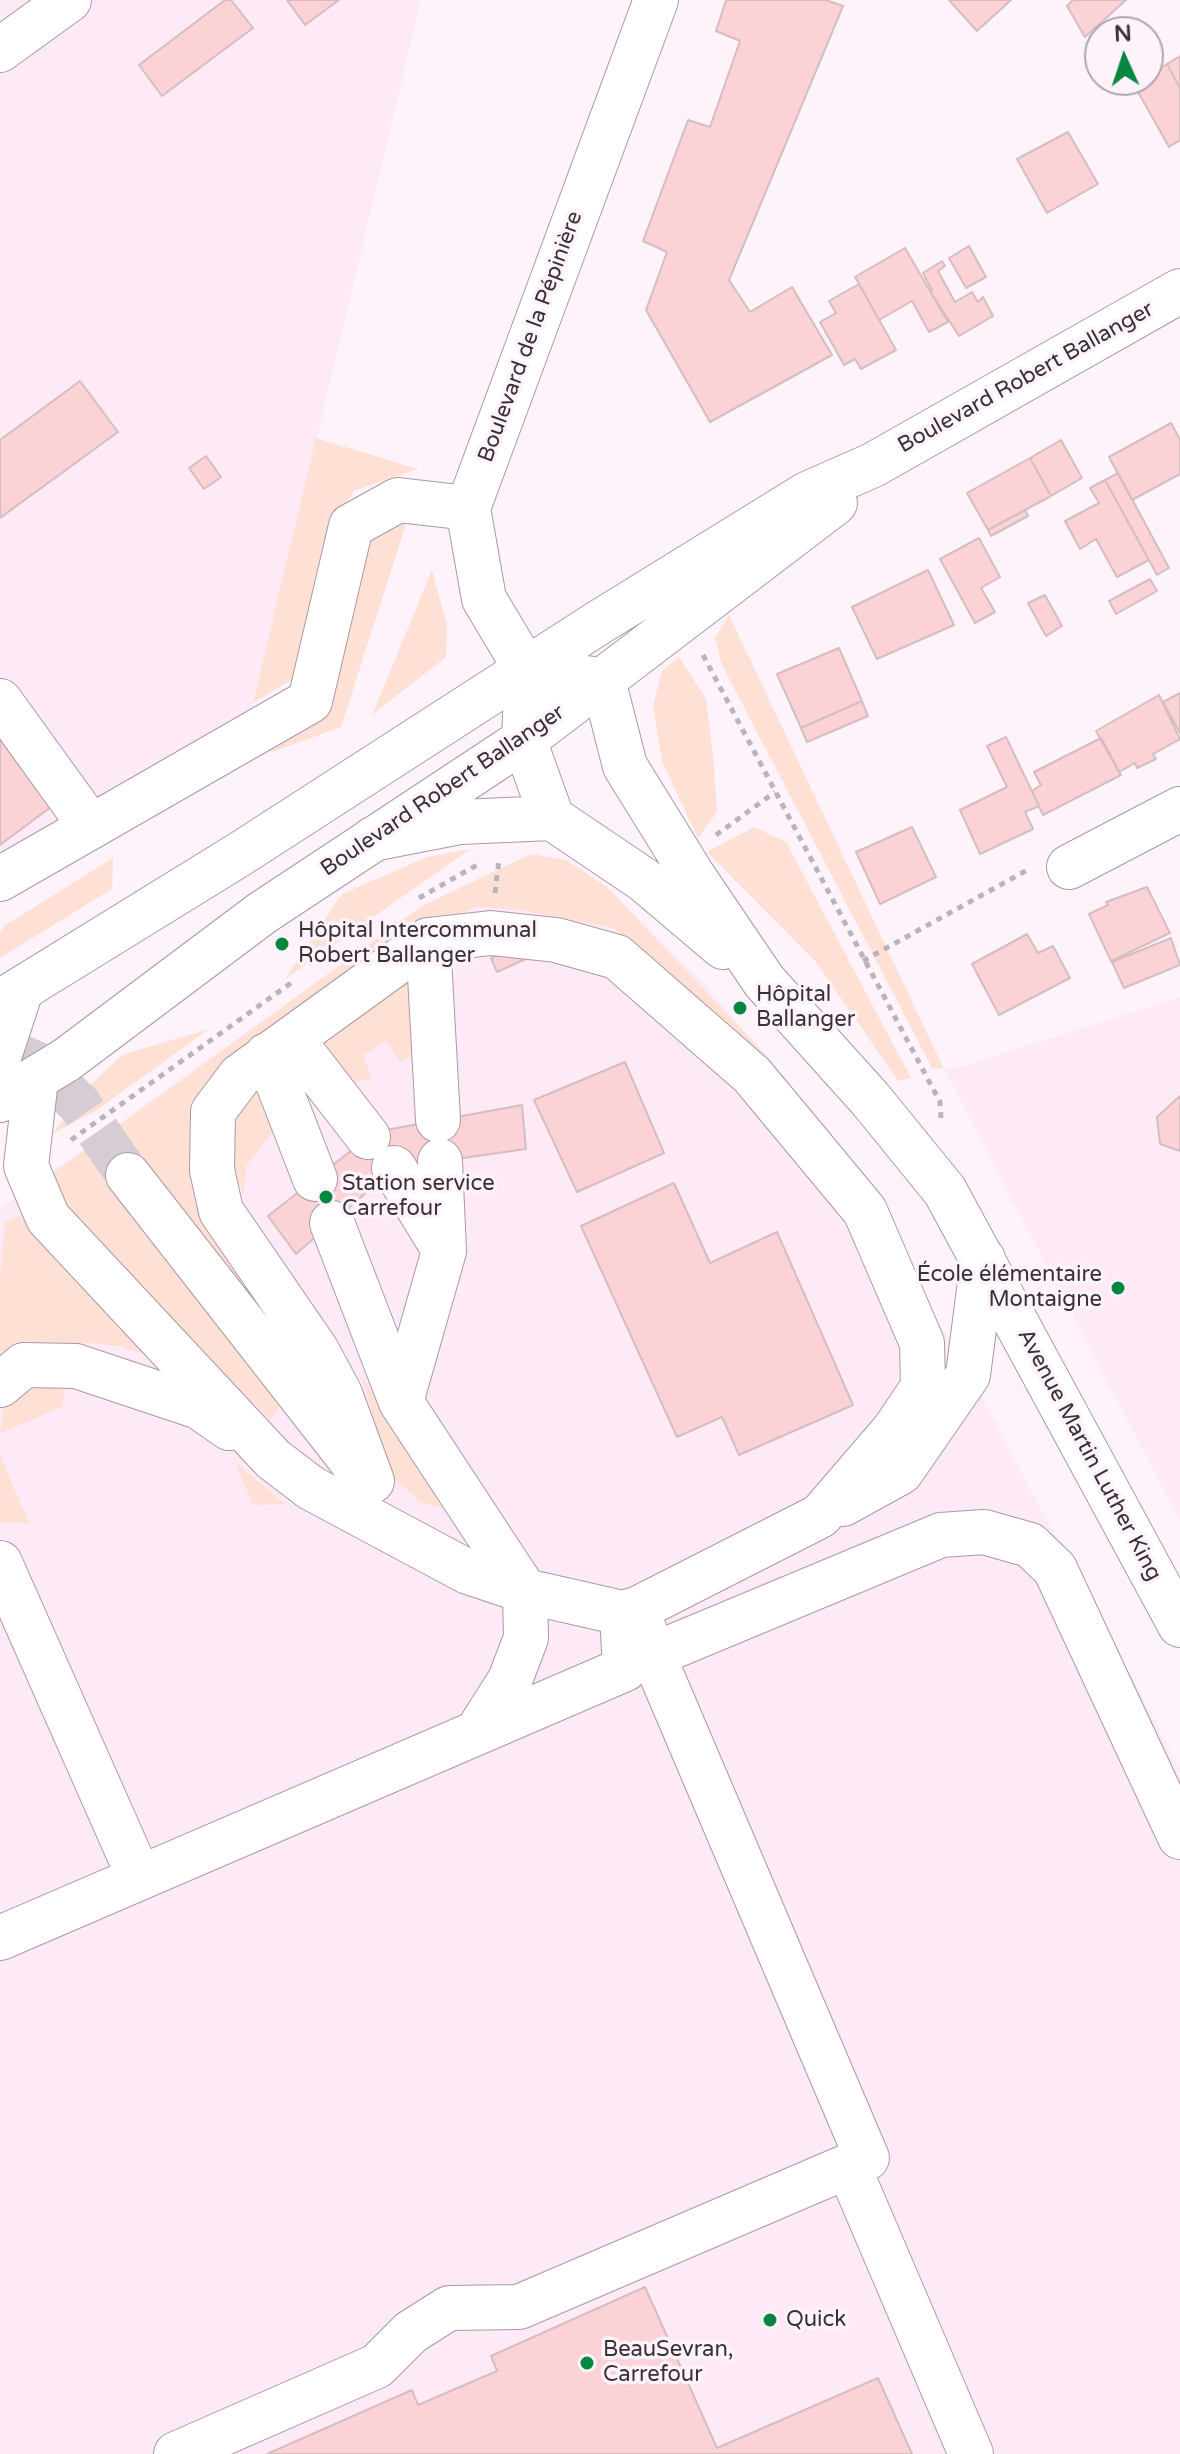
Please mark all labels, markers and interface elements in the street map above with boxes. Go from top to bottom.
north arrow [1084,16,1164,96]
text: N [1113,21,1132,47]
street label: Boulevard de la Pépinière [473,208,589,466]
street label: Boulevard Robert Ballanger [894,297,1158,459]
street label: Boulevard Robert Ballanger [316,699,570,883]
place label: Hôpital Intercommunal Robert Ballanger [298,918,537,970]
marker: Hôpital Intercommunal Robert Ballanger [273,935,291,953]
place label: Hôpital Ballanger [756,982,855,1034]
marker: Hôpital Ballanger [731,999,749,1017]
place label: Station service Carrefour [342,1171,495,1222]
marker: Station service Carrefour [317,1188,335,1206]
place label: École élémentaire Montaigne [917,1262,1102,1314]
marker: École élémentaire Montaigne [1109,1279,1127,1297]
street label: Avenue Martin Luther King [1011,1325,1167,1585]
place label: Quick [786,2307,846,2333]
marker: Quick [761,2311,779,2329]
place label: BeauSevran, Carrefour [603,2337,734,2388]
marker: BeauSevran, Carrefour [578,2354,596,2372]

